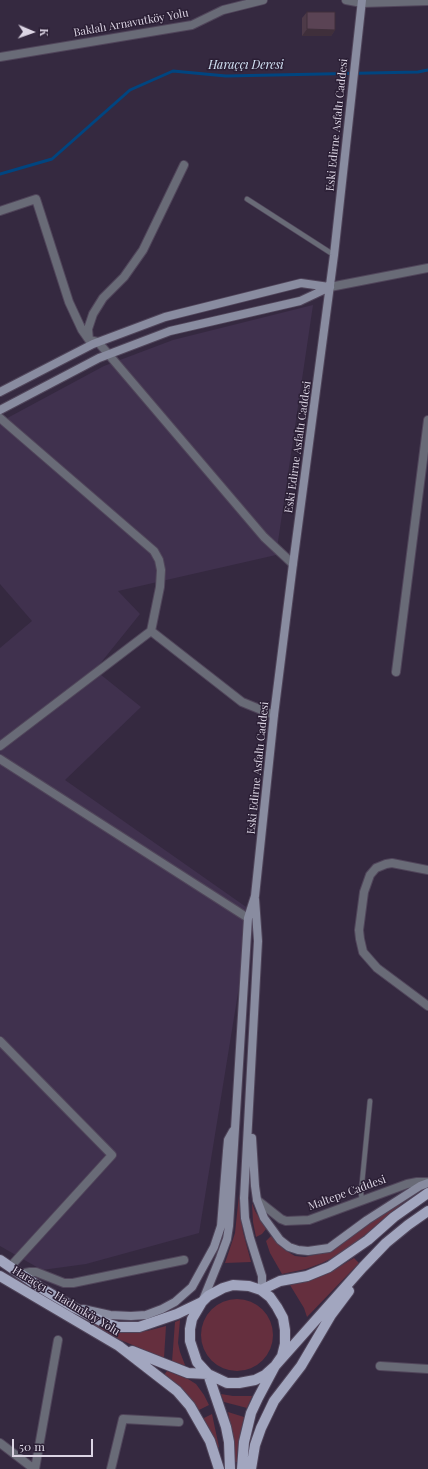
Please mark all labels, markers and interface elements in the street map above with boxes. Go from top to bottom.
street label: Baklalı Arnavutköy Yolu [73,6,189,40]
north arrow [12,12,52,52]
text: K [37,28,52,37]
water label: Haraççı Deresi [208,58,284,72]
street label: Eski Edirne Asfaltı Caddesi [323,58,351,192]
street label: Eski Edirne Asfaltı Caddesi [282,380,314,514]
street label: Eski Edirne Asfaltı Caddesi [244,701,272,835]
street label: Maltepe Caddesi [306,1173,388,1213]
street label: Haraççı - Hadımköy Yolu [10,1264,122,1338]
scale bar [14,1431,95,1457]
text: 50 m [19,1438,45,1454]

